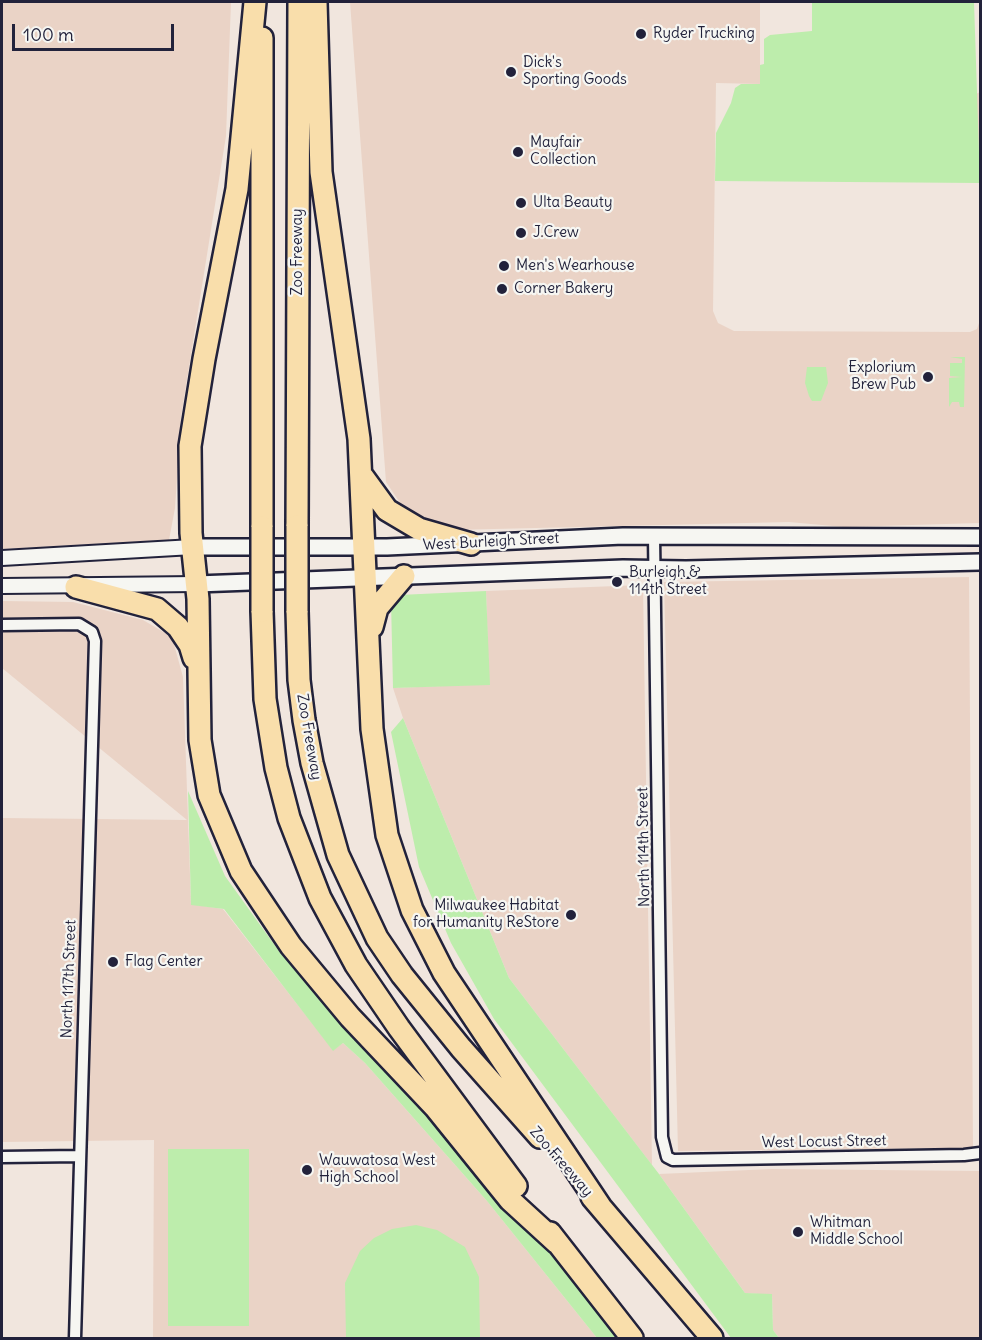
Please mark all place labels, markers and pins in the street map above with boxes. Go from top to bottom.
place label: Ryder Trucking [653,25,755,43]
marker: Ryder Trucking [634,27,648,41]
place label: Dick's Sporting Goods [523,54,627,89]
marker: Dick's Sporting Goods [504,65,518,79]
place label: Mayfair Collection [530,134,596,169]
marker: Mayfair Collection [511,145,525,159]
place label: Ulta Beauty [533,194,612,212]
marker: Ulta Beauty [514,196,528,210]
place label: J.Crew [533,224,579,242]
marker: J.Crew [514,226,528,240]
place label: Men's Wearhouse [516,257,634,275]
marker: Men's Wearhouse [497,259,511,273]
place label: Corner Bakery [514,280,613,298]
marker: Corner Bakery [495,282,509,296]
place label: Explorium Brew Pub [848,359,916,394]
marker: Explorium Brew Pub [921,370,935,384]
place label: Burleigh & 114th Street [629,564,707,599]
marker: Burleigh & 114th Street [610,575,624,589]
place label: Milwaukee Habitat for Humanity ReStore [413,897,559,932]
marker: Milwaukee Habitat for Humanity ReStore [564,908,578,922]
place label: Flag Center [125,953,203,971]
marker: Flag Center [106,955,120,969]
place label: Wauwatosa West High School [319,1152,435,1187]
marker: Wauwatosa West High School [300,1163,314,1177]
place label: Whitman Middle School [810,1214,903,1249]
marker: Whitman Middle School [791,1225,805,1239]

